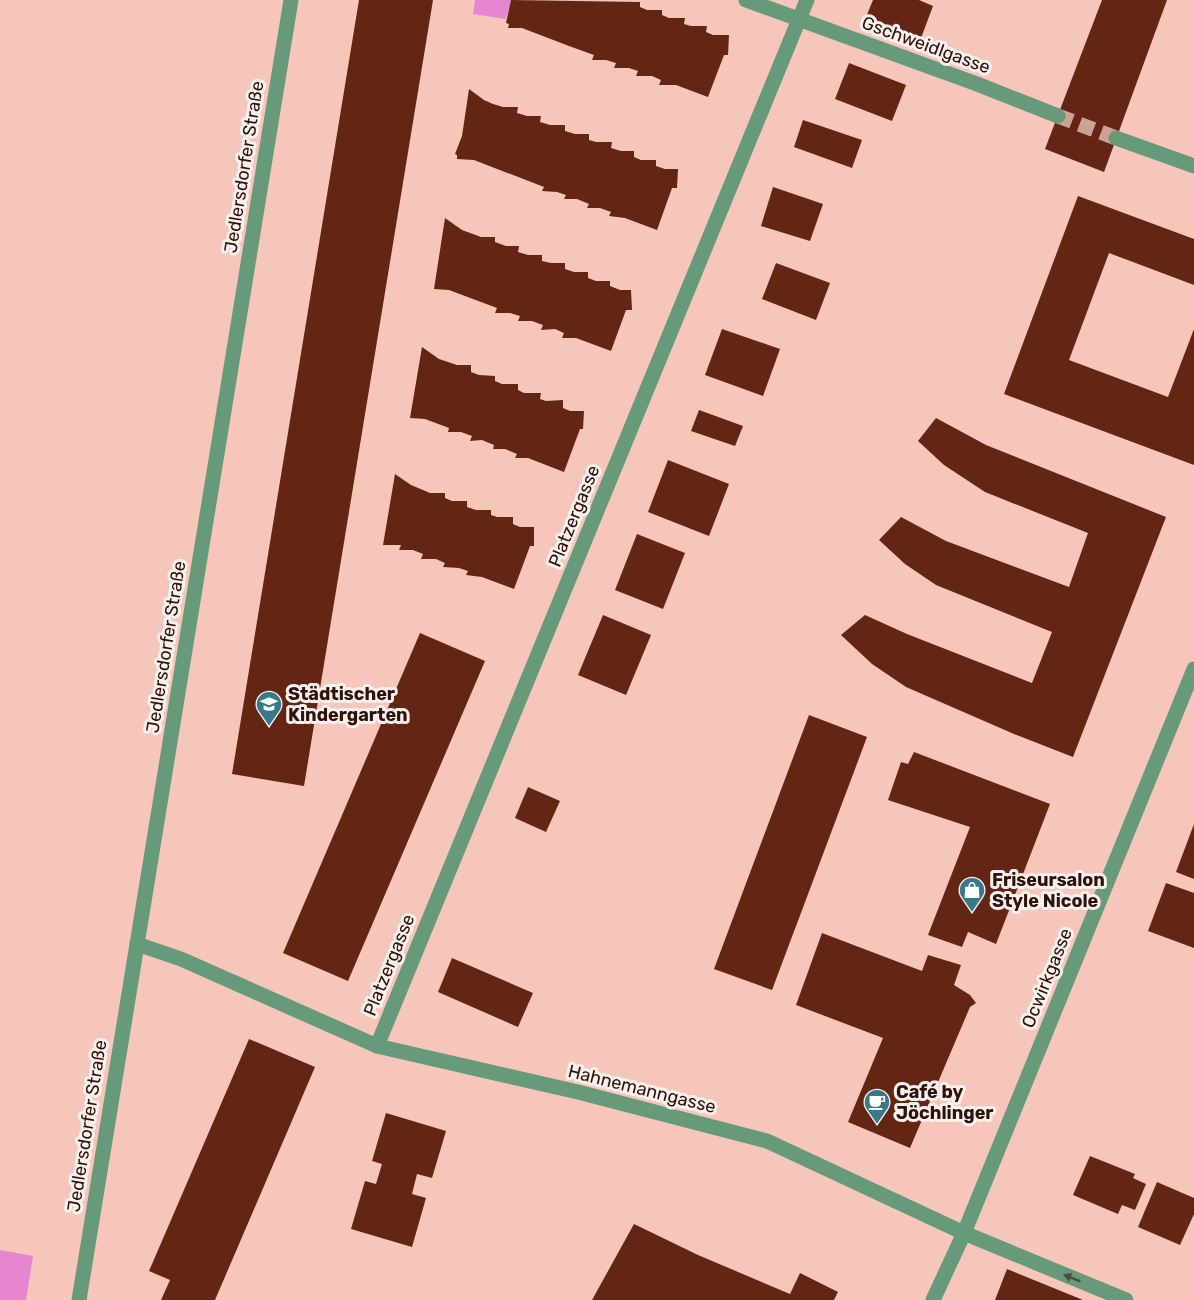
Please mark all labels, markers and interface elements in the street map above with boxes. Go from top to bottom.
street label: Gschweidlgasse [859,12,993,78]
street label: Jedlersdorfer Straße [220,79,268,255]
street label: Platzergasse [544,462,604,570]
street label: Jedlersdorfer Straße [142,559,190,735]
place label: Städtischer Kindergarten [288,683,408,726]
school or university icon: Städtischer Kindergarten [254,689,284,727]
place label: Friseursalon Style Nicole [992,869,1105,912]
shop icon: Friseursalon Style Nicole [957,875,987,913]
street label: Platzergasse [359,911,419,1019]
street label: Ocwirkgasse [1017,925,1077,1031]
street label: Jedlersdorfer Straße [63,1038,111,1214]
street label: Hahnemanngasse [566,1060,718,1118]
place label: Café by Jöchlinger [896,1081,994,1124]
cafe icon: Café by Jöchlinger [862,1087,892,1125]
one-way arrow [1063,1273,1081,1283]

